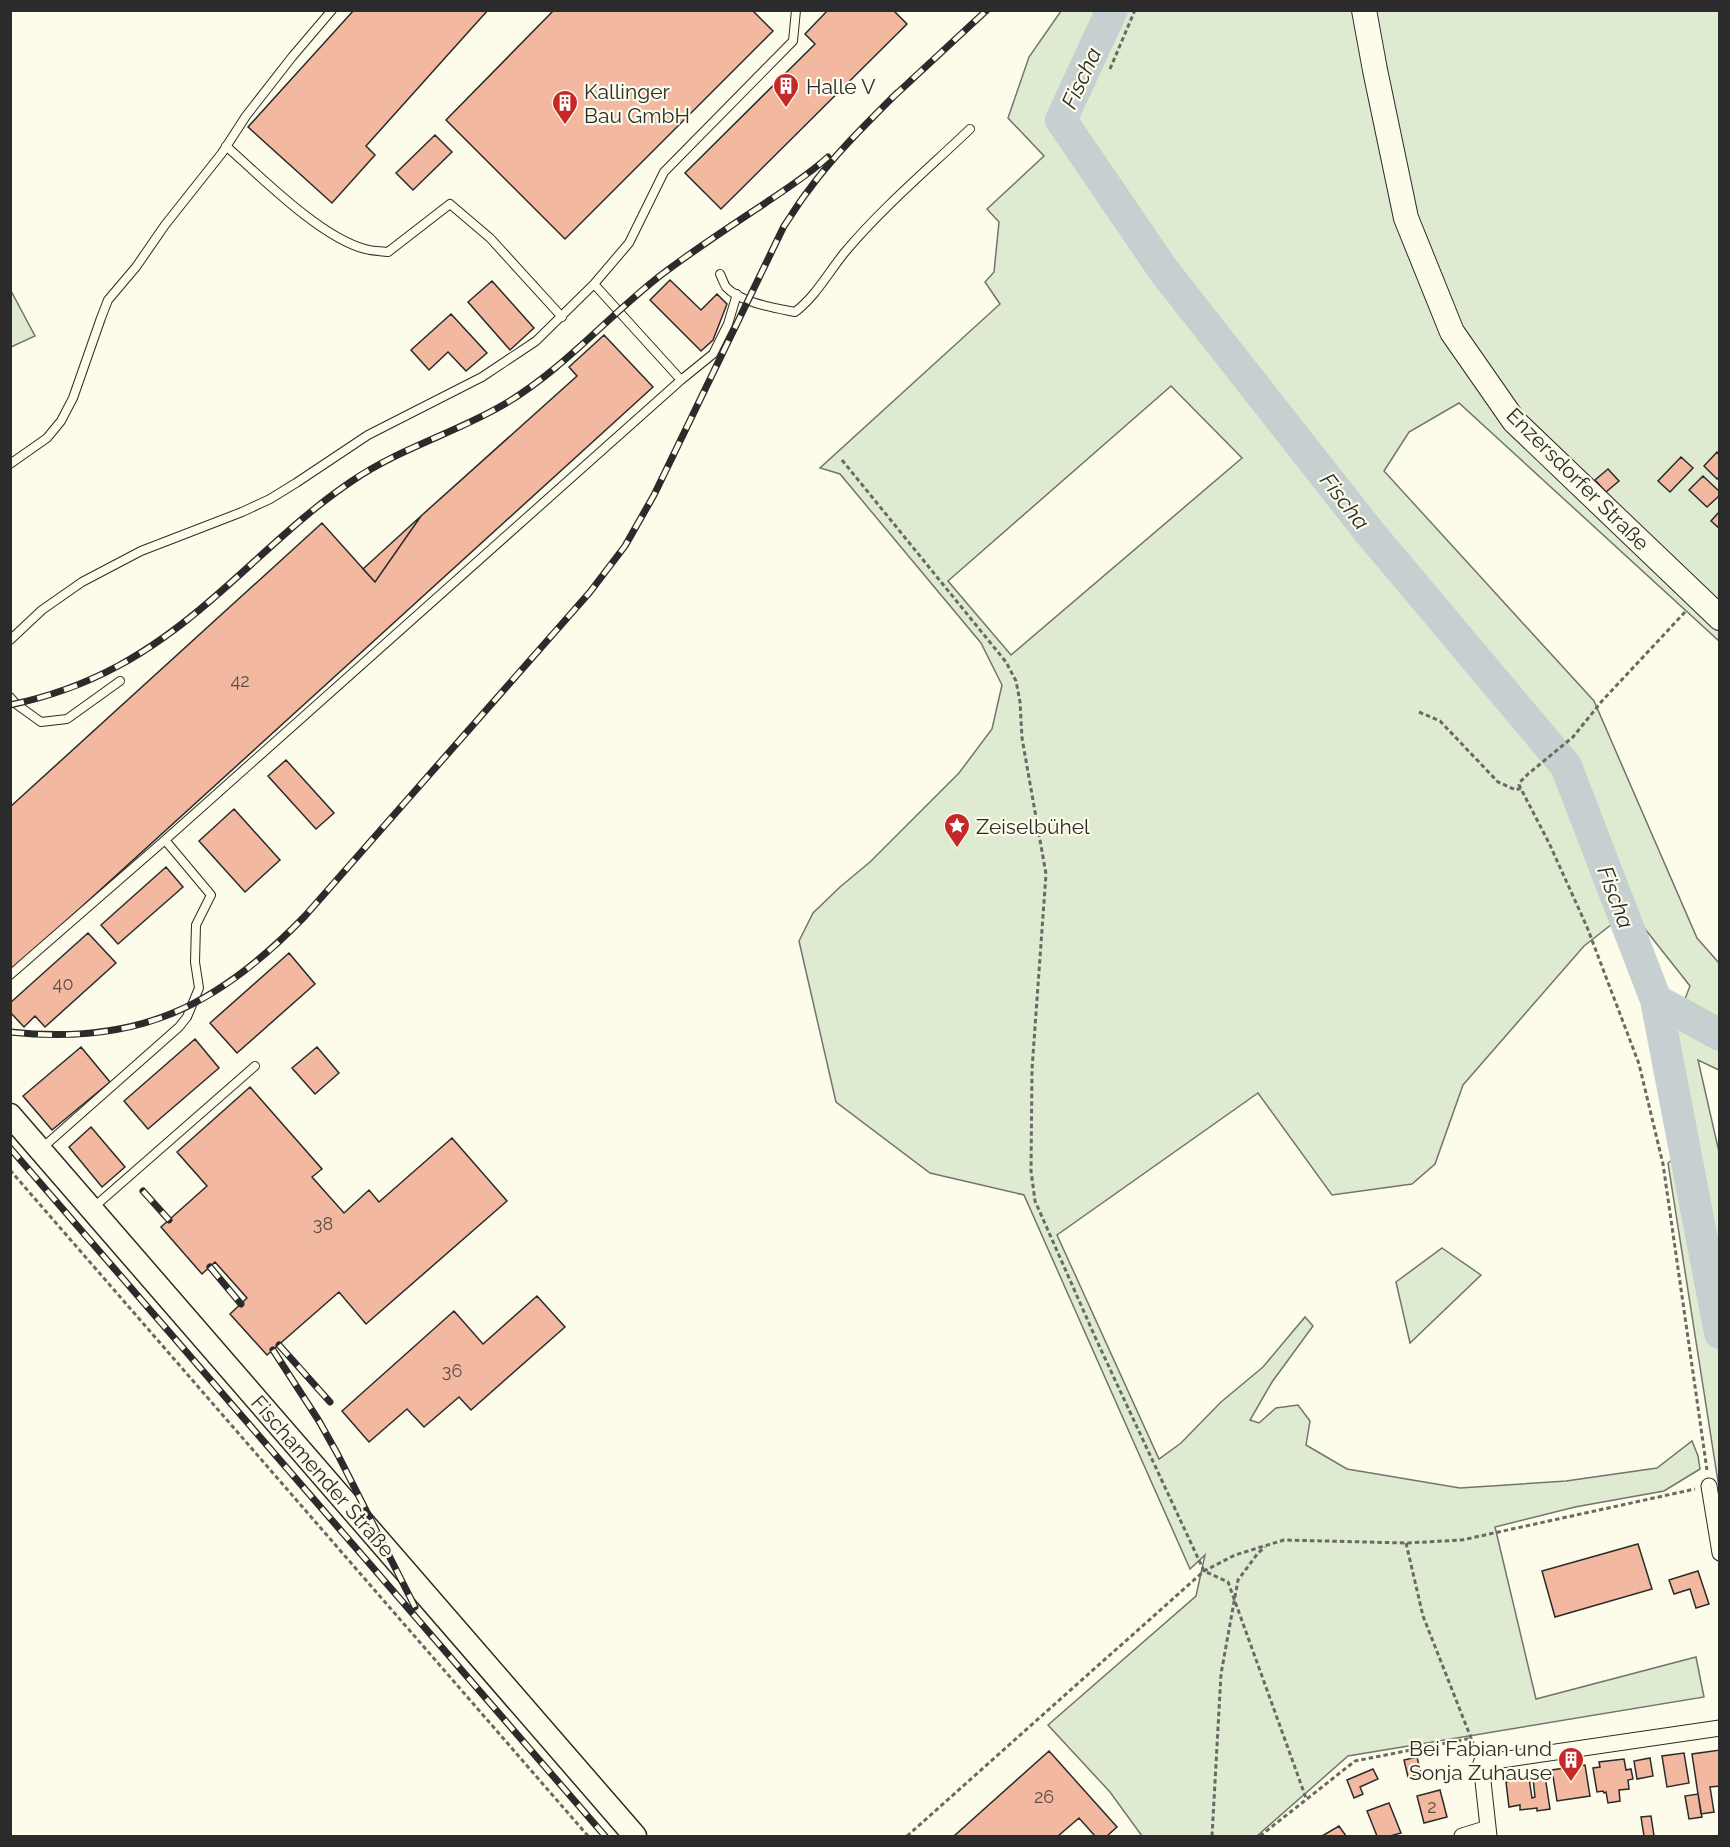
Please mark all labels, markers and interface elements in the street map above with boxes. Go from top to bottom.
water label: Fischa [1056,43,1106,113]
building icon: Halle V [771,71,801,109]
place label: Halle V [806,74,876,99]
place label: Kallinger Bau GmbH [584,79,690,128]
building icon: Kallinger Bau GmbH [550,88,580,126]
street label: Enzersdorfer Straße [1502,403,1654,555]
water label: Fischa [1315,468,1375,534]
house number: 42 [230,670,250,691]
place icon: Zeiselbühel [942,811,972,849]
place label: Zeiselbühel [976,814,1090,839]
water label: Fischa [1592,862,1640,932]
house number: 40 [53,973,73,994]
house number: 38 [313,1213,333,1234]
house number: 36 [442,1360,462,1381]
street label: Fischamender Straße [246,1390,400,1562]
place label: Bei Fabian und Sonja Zuhause [1409,1736,1552,1785]
building icon: Bei Fabian und Sonja Zuhause [1556,1745,1586,1783]
house number: 26 [1034,1786,1054,1807]
house number: 2 [1427,1796,1437,1817]

